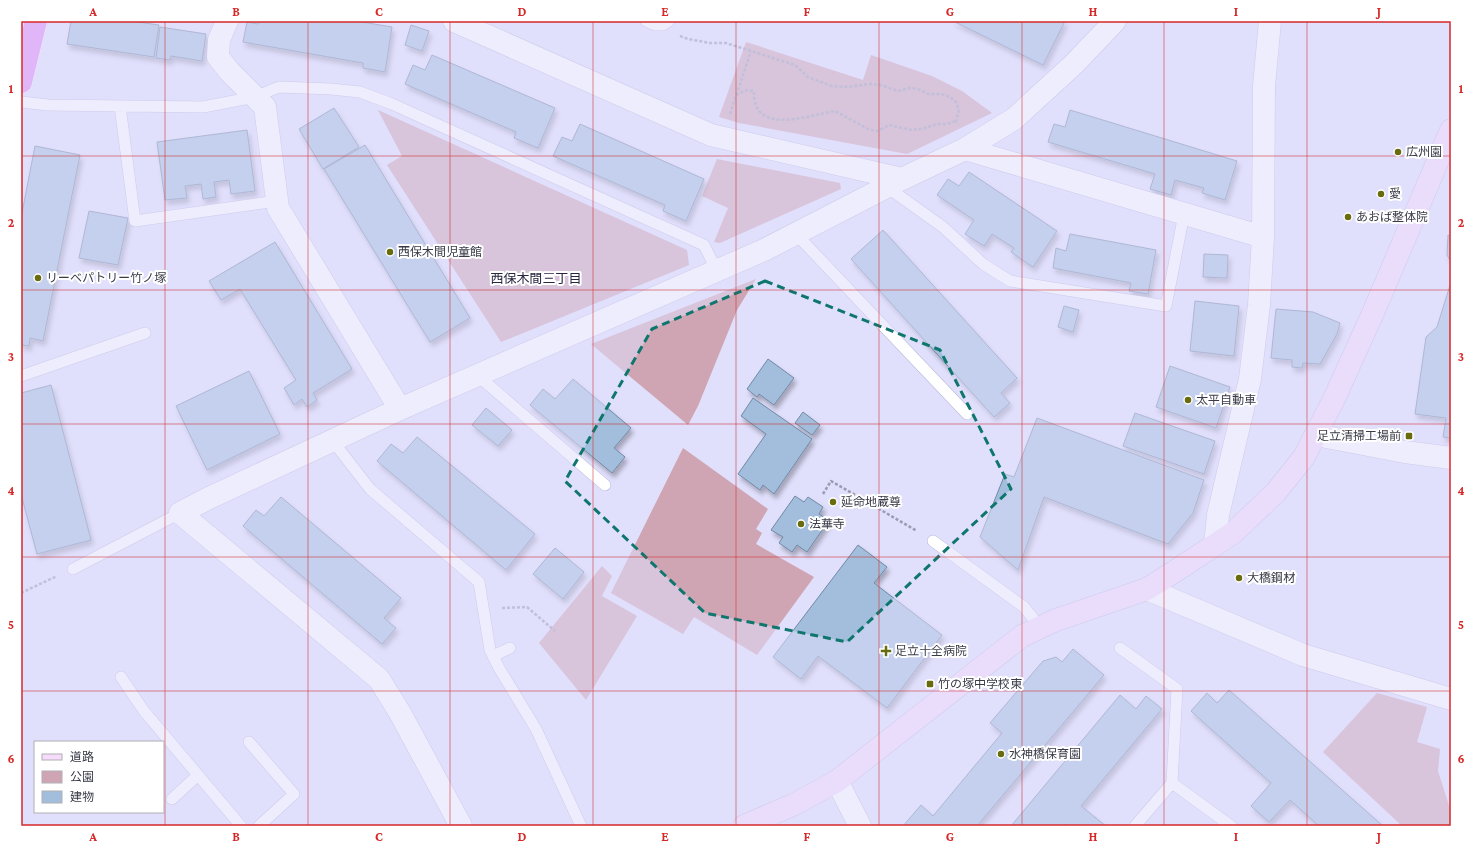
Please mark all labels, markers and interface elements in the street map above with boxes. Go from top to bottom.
text: A [88,4,97,19]
text: B [232,4,240,19]
text: C [375,4,383,19]
text: D [518,4,527,19]
text: E [661,4,669,19]
text: F [804,4,811,19]
text: G [946,4,954,19]
text: H [1089,4,1098,19]
text: I [1234,4,1238,19]
text: J [1375,4,1381,19]
text: 1 [9,81,14,96]
text: 1 [1459,81,1464,96]
place label: 広州園 [1406,145,1442,159]
marker: 広州園 [1393,147,1403,157]
place label: 愛 [1389,187,1401,201]
marker: 愛 [1376,189,1386,199]
place label: あおば整体院 [1356,210,1428,224]
marker: あおば整体院 [1343,212,1353,222]
text: 2 [8,215,15,230]
text: 2 [1458,215,1465,230]
place label: 西保木間児童館 [398,245,482,259]
marker: 西保木間児童館 [385,247,395,257]
place label: リーベパトリー竹ノ塚 [46,271,166,285]
district label: 西保木間三丁目 [490,271,582,286]
marker: リーベパトリー竹ノ塚 [33,273,43,283]
text: 3 [8,349,14,364]
text: 3 [1458,349,1464,364]
place label: 太平自動車 [1196,393,1256,407]
marker: 太平自動車 [1183,395,1193,405]
place label: 足立清掃工場前 [1317,429,1401,443]
marker: 足立清掃工場前 [1404,431,1414,441]
text: 4 [7,483,15,498]
text: 4 [1457,483,1465,498]
place label: 延命地蔵尊 [841,495,901,509]
marker: 延命地蔵尊 [828,497,838,507]
place label: 法華寺 [809,517,845,531]
marker: 法華寺 [796,519,806,529]
place label: 大橋鋼材 [1247,571,1295,585]
marker: 大橋鋼材 [1234,573,1244,583]
text: 5 [8,617,14,632]
text: 5 [1458,617,1464,632]
place label: 足立十全病院 [895,644,967,658]
marker: 足立十全病院 [880,645,892,657]
place label: 竹の塚中学校東 [938,677,1022,691]
marker: 竹の塚中学校東 [925,679,935,689]
legend [34,741,164,813]
place label: 水神橋保育園 [1009,747,1081,761]
marker: 水神橋保育園 [996,749,1006,759]
text: 道路 [70,750,94,764]
text: 6 [7,751,15,766]
text: 6 [1457,751,1465,766]
text: 公園 [70,770,94,784]
text: 建物 [70,790,94,804]
text: A [88,829,97,844]
text: B [232,829,240,844]
text: C [375,829,383,844]
text: D [518,829,527,844]
text: E [661,829,669,844]
text: F [804,829,811,844]
text: G [946,829,954,844]
text: H [1089,829,1098,844]
text: I [1234,829,1238,844]
text: J [1375,829,1381,844]

